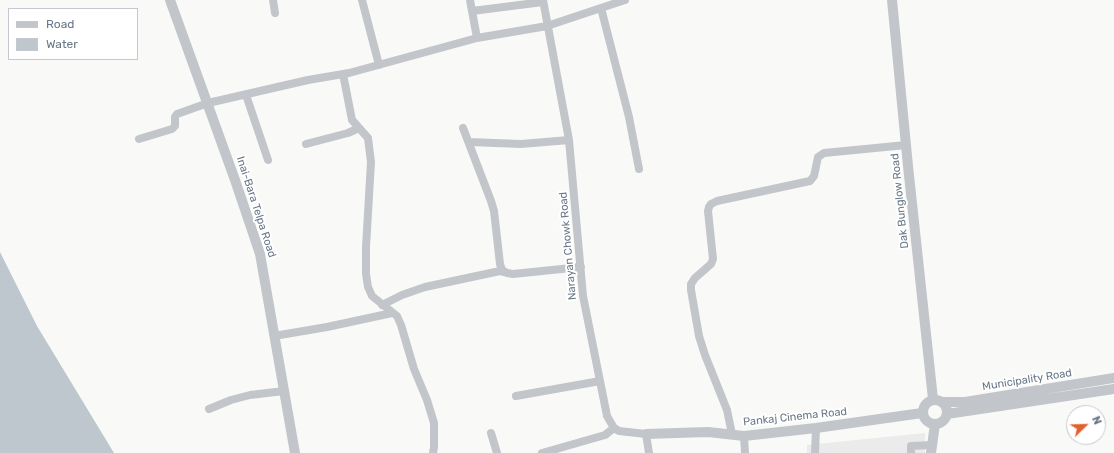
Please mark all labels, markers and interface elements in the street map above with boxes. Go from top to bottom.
legend [8,8,138,60]
text: Road [46,17,74,31]
text: Water [46,37,78,51]
street label: Dak Bunglow Road [888,153,912,249]
street label: Inai-Bara Telpa Road [233,155,279,259]
street label: Narayan Chowk Road [557,191,579,301]
street label: Municipality Road [981,366,1073,394]
street label: Pankaj Cinema Road [742,405,848,429]
north arrow [1066,405,1106,445]
text: N [1089,414,1104,427]

